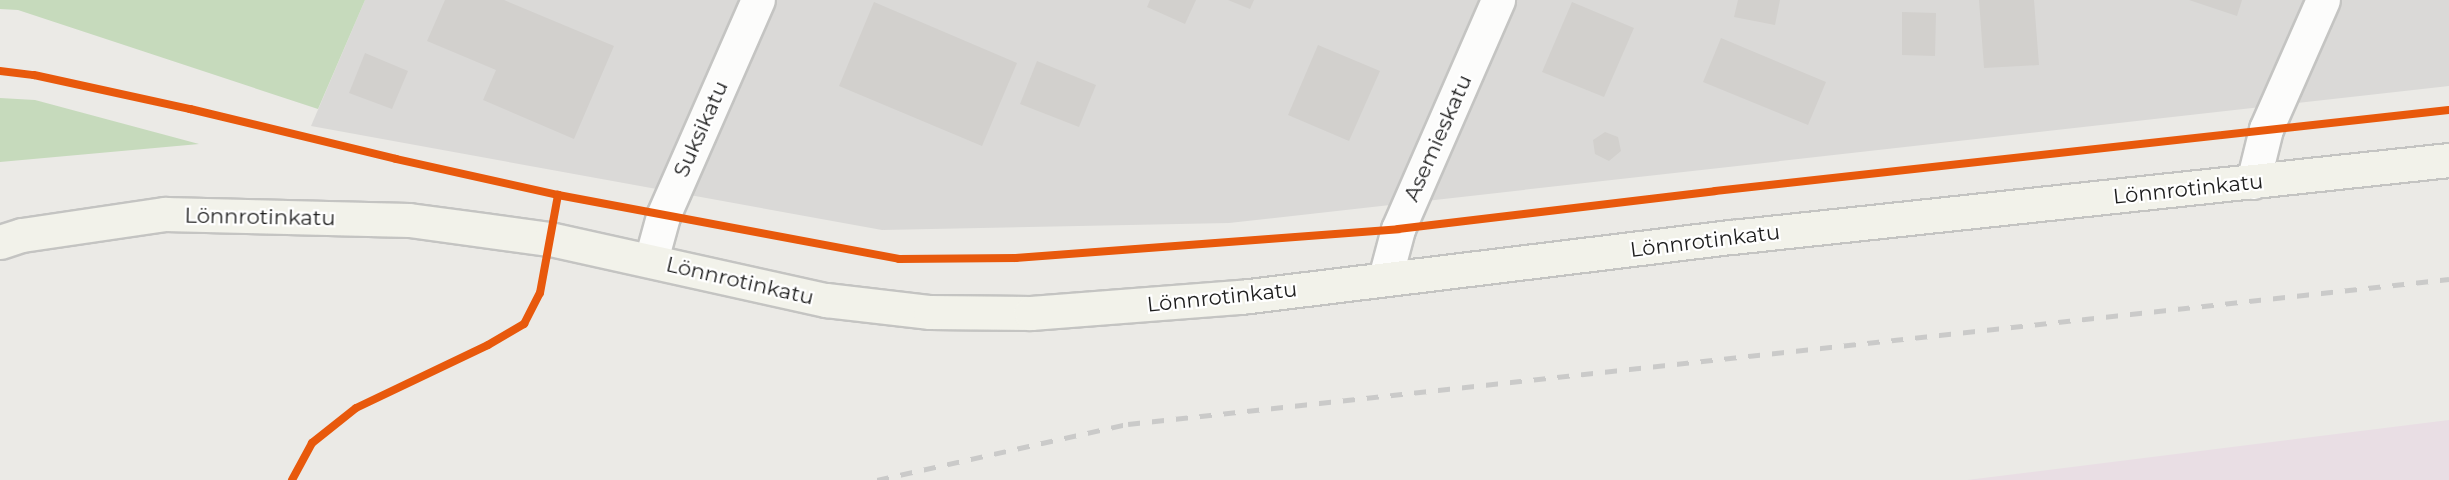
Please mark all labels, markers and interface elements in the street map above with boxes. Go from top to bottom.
street label: Asemieskatu [1399,71,1477,205]
street label: Suksikatu [669,77,733,181]
street label: Lönnrotinkatu [2112,169,2264,209]
street label: Lönnrotinkatu [184,203,336,231]
street label: Lönnrotinkatu [1629,219,1781,263]
street label: Lönnrotinkatu [664,252,816,310]
street label: Lönnrotinkatu [1146,277,1298,317]

